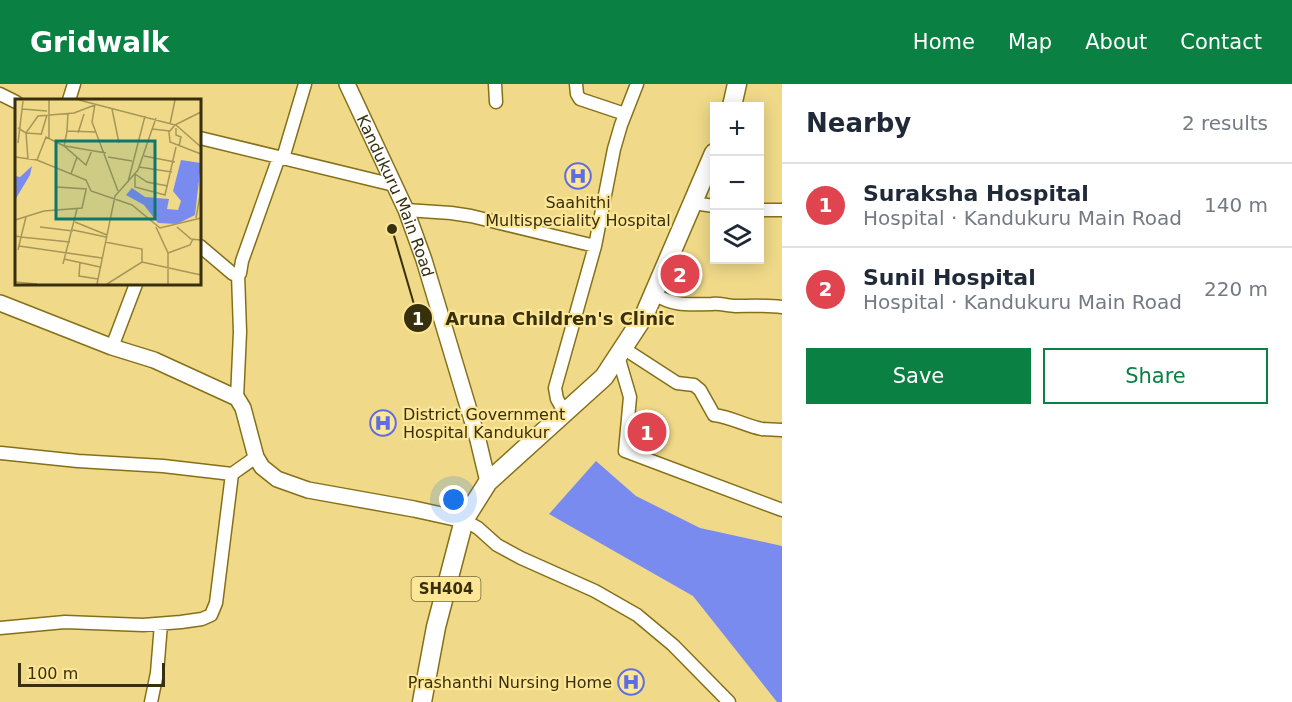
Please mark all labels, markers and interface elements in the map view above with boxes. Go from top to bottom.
text: Gridwalk [30,26,169,59]
text: Home [913,30,975,54]
text: Map [1008,30,1052,54]
text: About [1085,30,1147,54]
text: Contact [1180,30,1262,54]
inset map [15,99,201,285]
map controls [710,102,764,264]
button: + [710,102,764,156]
text: Nearby [806,108,911,138]
street label: Kandukuru Main Road [353,111,438,279]
text: 2 results [1182,111,1268,135]
button: − [710,156,764,210]
hospital icon: Saahithi Multispeciality Hospital [563,161,593,191]
text: Suraksha Hospital [863,181,1089,206]
place label: Saahithi Multispeciality Hospital [485,193,671,230]
text: 1 [819,193,832,217]
text: 140 m [1204,193,1268,217]
text: Hospital · Kandukuru Main Road [863,206,1182,230]
button: layers [710,210,764,264]
pin: 2 [660,252,700,297]
text: Sunil Hospital [863,265,1036,290]
text: 2 [819,277,832,301]
text: 220 m [1204,277,1268,301]
text: Hospital · Kandukuru Main Road [863,290,1182,314]
callout: Aruna Children's Clinic [403,300,687,336]
text: 1 [412,308,424,329]
text: Aruna Children's Clinic [445,308,675,329]
button: Save [806,348,1031,404]
button: Share [1043,348,1268,404]
place label: District Government Hospital Kandukur [403,405,565,442]
hospital icon: District Government Hospital Kandukur [368,408,398,438]
pin: 1 [628,410,666,454]
your location [439,485,468,514]
road number: SH404 [412,577,480,601]
scale bar [18,660,165,688]
text: 100 m [27,664,78,683]
hospital icon: Prashanthi Nursing Home [616,667,646,697]
place label: Prashanthi Nursing Home [408,673,612,692]

